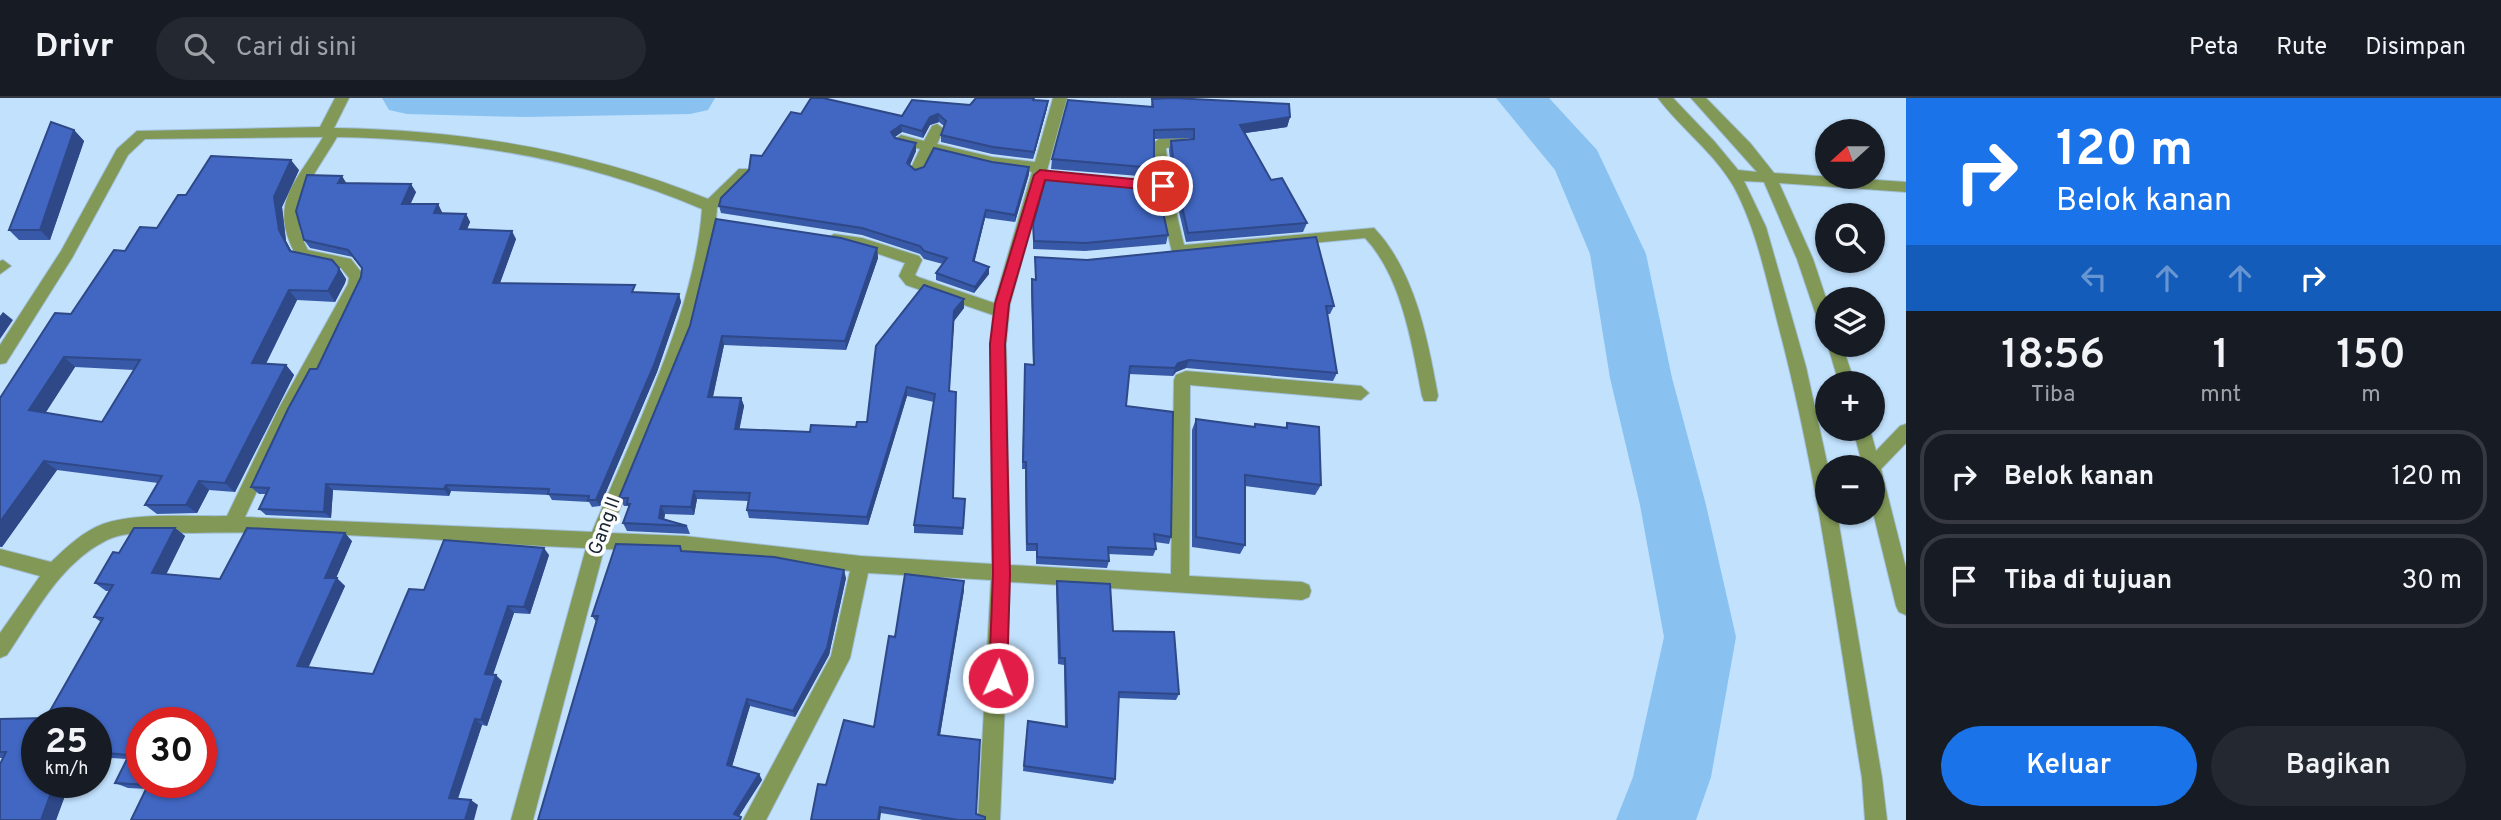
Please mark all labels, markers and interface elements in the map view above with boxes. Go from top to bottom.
search box [156,17,646,80]
text: Drivr [35,27,114,69]
icon: search [180,29,218,67]
text: Cari di sini [236,32,357,65]
text: Peta [2189,33,2238,63]
text: Rute [2276,33,2327,63]
text: Disimpan [2365,33,2466,63]
north arrow [1815,119,1885,189]
map controls [1815,119,1885,525]
text: 120 m [2056,121,2193,183]
icon: right [1941,126,2032,217]
pin [1133,156,1193,216]
icon: arrive [1144,167,1182,205]
text: Belok kanan [2056,182,2232,222]
button: search [1815,203,1885,273]
icon: left [2075,259,2113,297]
icon: ahead [2148,259,2186,297]
icon: ahead [2221,259,2259,297]
icon: right [2294,259,2332,297]
button: layers [1815,287,1885,357]
text: 18:56 [2001,330,2105,383]
text: 1 [2212,330,2229,383]
text: 150 [2336,330,2406,383]
button: + [1815,371,1885,441]
text: Tiba [2031,381,2075,410]
text: mnt [2200,381,2241,410]
text: m [2361,381,2381,410]
button: − [1815,455,1885,525]
icon: right [1945,458,1983,496]
text: Belok kanan [2004,461,2154,494]
text: 120 m [2392,461,2462,494]
street label: Gang II [583,494,627,558]
icon: arrive [1945,562,1983,600]
text: Tiba di tujuan [2004,565,2172,598]
text: 30 m [2402,565,2462,598]
position arrow [961,641,1035,715]
speed limit sign: 30 [126,707,217,798]
text: 25 [45,721,88,765]
button: Keluar [1941,726,2197,806]
button: Bagikan [2211,726,2466,806]
text: km/h [45,758,88,781]

